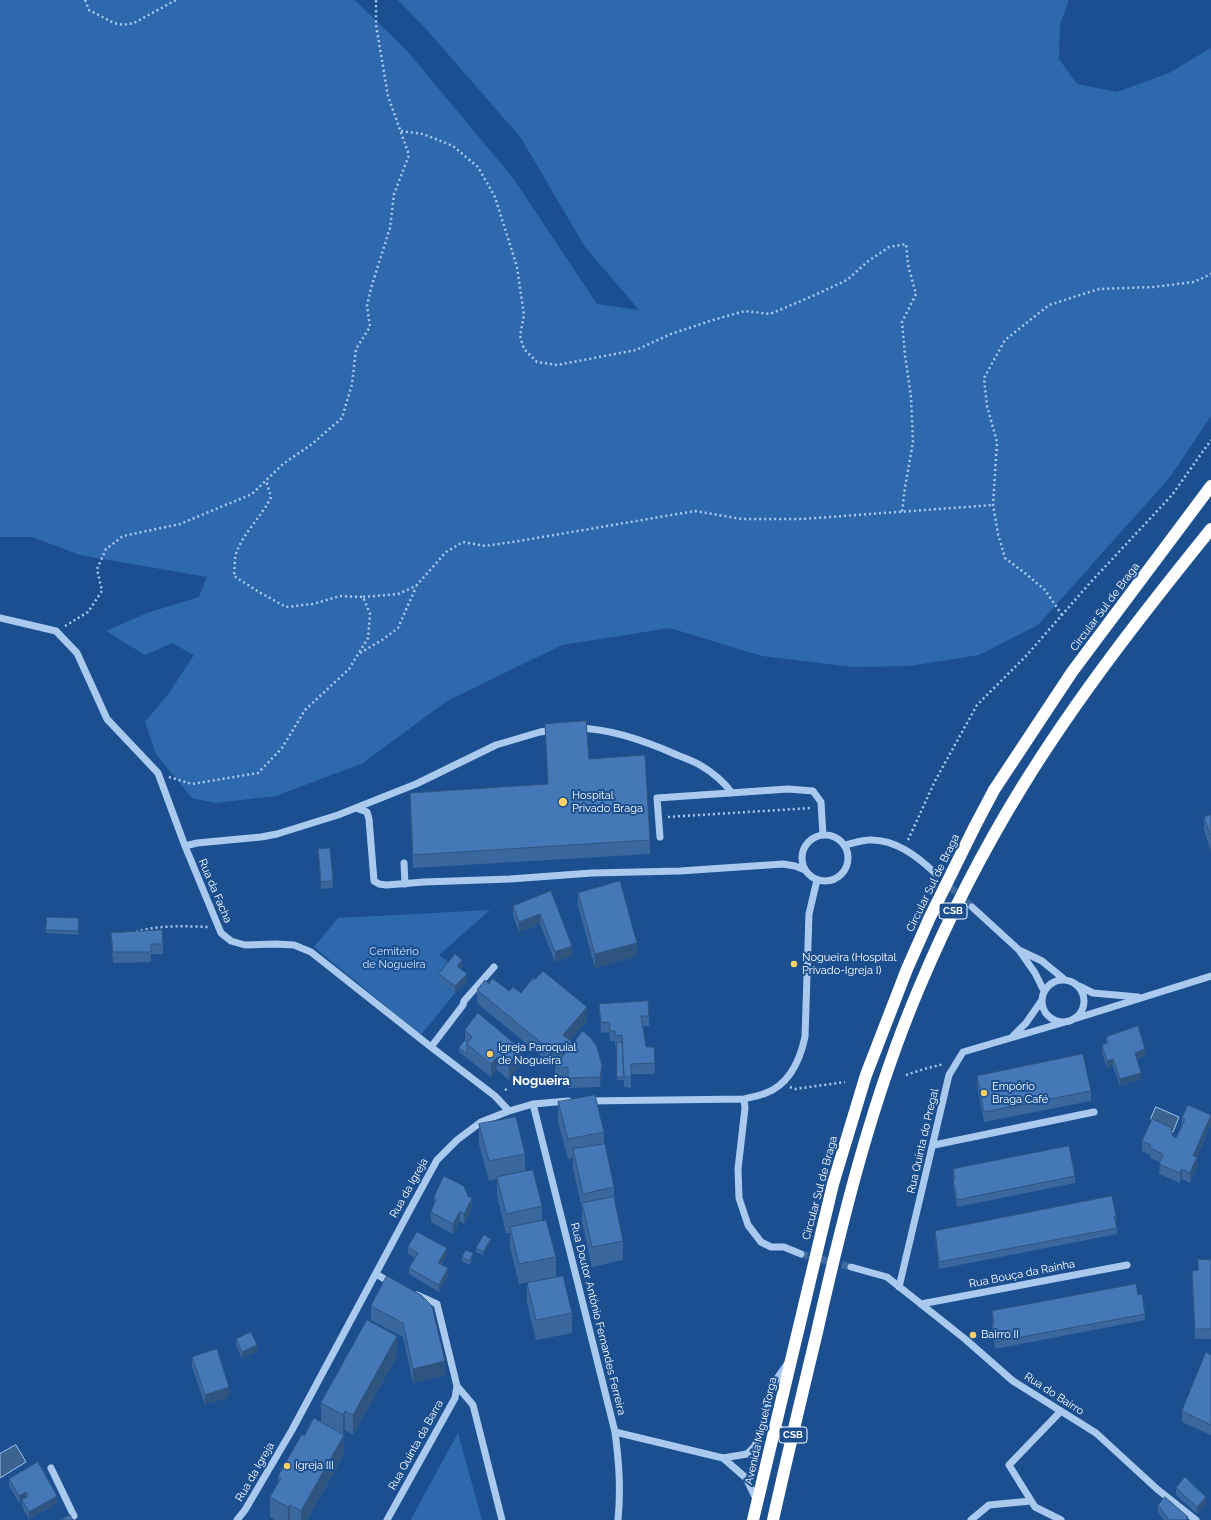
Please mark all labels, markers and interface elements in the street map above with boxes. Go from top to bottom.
street label: Circular Sul de Braga [1068,560,1142,654]
place label: Hospital Privado Braga [572,789,643,815]
marker: Hospital Privado Braga [557,796,569,808]
street label: Circular Sul de Braga [904,832,962,934]
street label: Rua da Facha [196,857,234,925]
road number: CSB [939,903,967,919]
park label: Cemitério de Nogueira [362,945,426,971]
place label: Nogueira (Hospital Privado-Igreja I) [802,951,896,977]
marker: Nogueira (Hospital Privado-Igreja I) [789,959,799,969]
place label: Igreja Paroquial de Nogueira [498,1041,577,1067]
marker: Igreja Paroquial de Nogueira [485,1049,495,1059]
district label: Nogueira [512,1073,570,1089]
place label: Empório Braga Café [992,1080,1048,1106]
street label: Rua Quinta do Pregal [904,1087,942,1195]
marker: Empório Braga Café [979,1088,989,1098]
street label: Circular Sul de Braga [800,1135,840,1241]
street label: Rua da Igreja [387,1156,431,1220]
street label: Rua Doutor António Fernandes Ferreira [568,1221,628,1417]
street label: Rua Bouça da Rainha [968,1257,1076,1291]
place label: Bairro II [981,1328,1019,1342]
marker: Bairro II [968,1330,978,1340]
street label: Rua do Bairro [1022,1370,1086,1418]
street label: Avenida Miguel Torga [742,1376,780,1486]
street label: Rua Quinta da Barra [386,1398,446,1492]
road number: CSB [779,1427,807,1443]
street label: Rua da Igreja [233,1440,277,1504]
place label: Igreja III [295,1459,334,1473]
marker: Igreja III [282,1461,292,1471]

